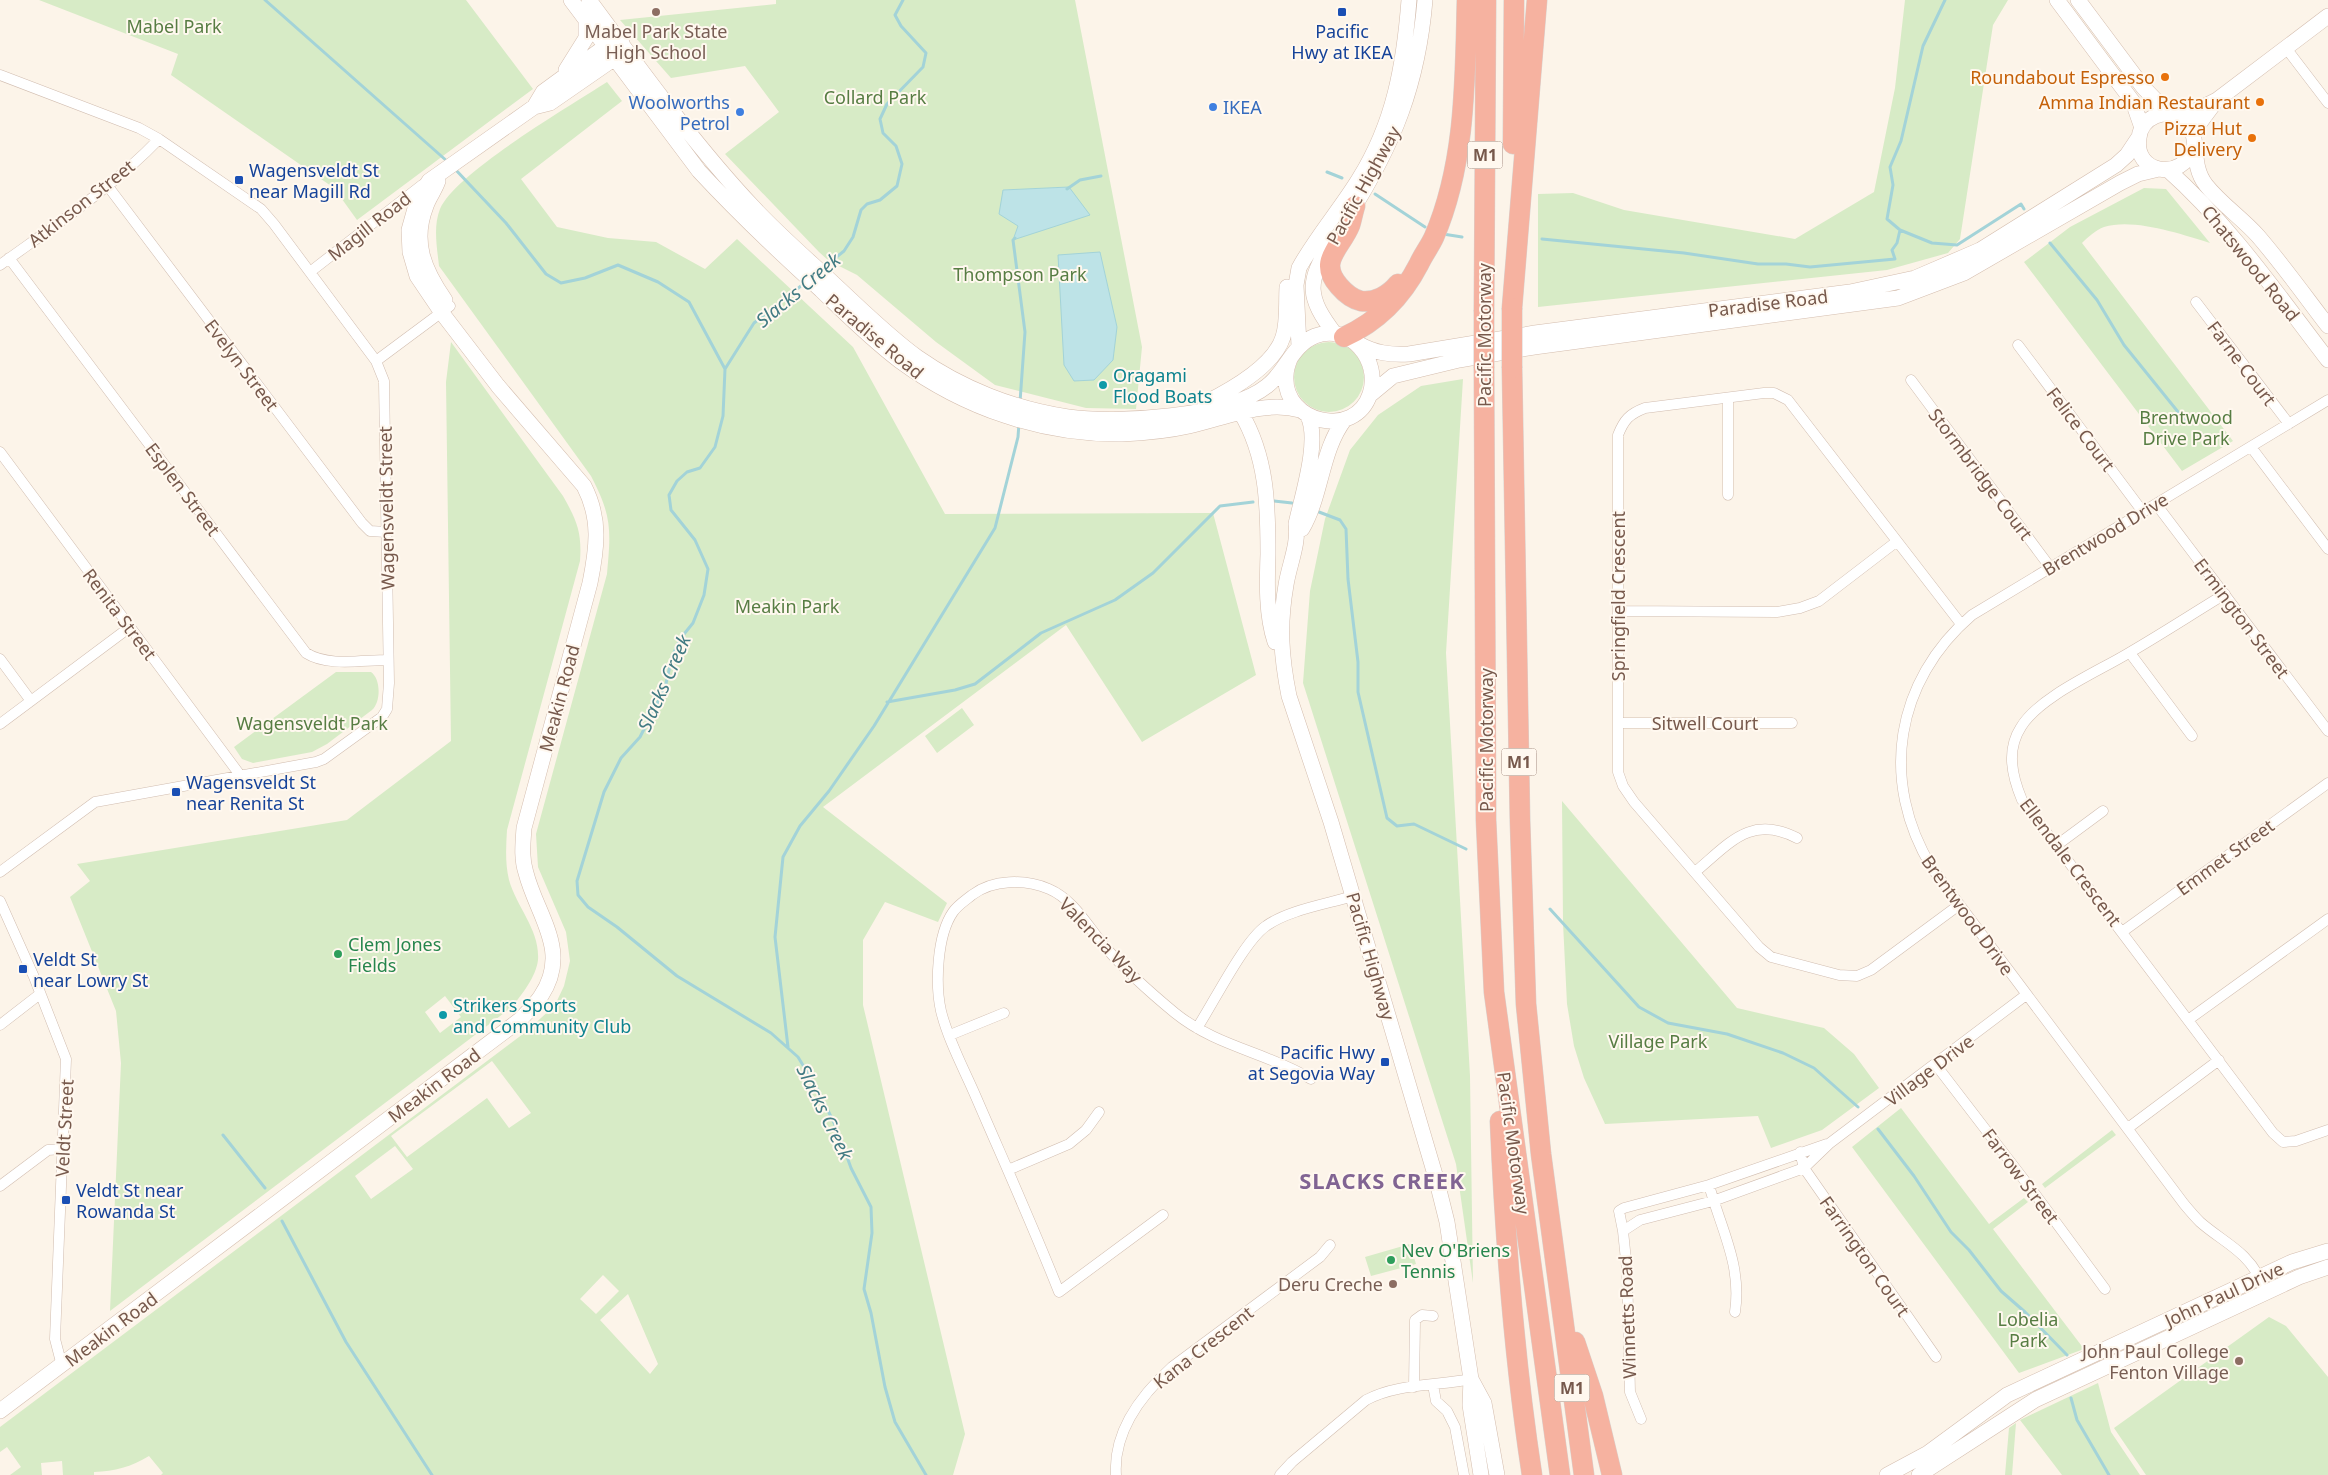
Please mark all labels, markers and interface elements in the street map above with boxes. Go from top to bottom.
marker: Mabel Park State High School [650,6,662,18]
marker: Pacific Hwy at IKEA [1336,6,1348,18]
park label: Mabel Park [126,14,222,38]
place label: Mabel Park State High School [585,19,727,64]
place label: Pacific Hwy at IKEA [1291,19,1393,64]
place label: Roundabout Espresso [1970,65,2155,89]
marker: Roundabout Espresso [2159,71,2171,83]
park label: Collard Park [824,85,927,109]
place label: Woolworths Petrol [628,90,730,135]
place label: Amma Indian Restaurant [2039,90,2251,114]
place label: IKEA [1223,95,1262,119]
marker: Amma Indian Restaurant [2254,96,2266,108]
marker: IKEA [1207,101,1219,113]
marker: Woolworths Petrol [734,106,746,118]
place label: Pizza Hut Delivery [2164,116,2243,161]
street label: Pacific Highway [1320,121,1406,249]
marker: Pizza Hut Delivery [2246,132,2258,144]
road number: M1 [1468,142,1502,168]
street label: Atkinson Street [23,154,140,252]
place label: Wagensveldt St near Magill Rd [249,158,380,203]
marker: Wagensveldt St near Magill Rd [233,174,245,186]
street label: Magill Road [322,186,416,266]
street label: Chatswood Road [2197,200,2305,326]
water label: Slacks Creek [750,247,846,333]
park label: Thompson Park [953,262,1087,286]
street label: Pacific Motorway [1472,262,1496,407]
street label: Paradise Road [1707,284,1829,322]
street label: Paradise Road [821,288,929,384]
street label: Evelyn Street [200,314,285,416]
street label: Farne Court [2202,316,2282,411]
place label: Oragami Flood Boats [1113,363,1212,408]
marker: Oragami Flood Boats [1097,379,1109,391]
street label: Felice Court [2041,382,2121,476]
street label: Stormbridge Court [1924,403,2039,545]
park label: Brentwood Drive Park [2139,405,2233,450]
street label: Wagensveldt Street [373,425,399,590]
street label: Esplen Street [140,438,226,541]
street label: Brentwood Drive [2038,487,2172,581]
street label: Springfield Crescent [1606,510,1630,681]
street label: Ermington Street [2189,553,2295,683]
street label: Renita Street [78,563,163,665]
park label: Meakin Park [735,594,840,618]
water label: Slacks Creek [631,630,697,735]
street label: Meakin Road [533,642,585,754]
street label: Pacific Motorway [1474,667,1498,812]
park label: Wagensveldt Park [236,711,388,735]
street label: Sitwell Court [1652,711,1759,735]
road number: M1 [1502,749,1536,776]
place label: Wagensveldt St near Renita St [186,770,317,815]
marker: Wagensveldt St near Renita St [170,786,182,798]
street label: Ellendale Crescent [2015,793,2127,931]
street label: Emmet Street [2171,813,2279,901]
street label: Brentwood Drive [1916,850,2020,980]
street label: Pacific Highway [1341,889,1401,1024]
street label: Valencia Way [1054,892,1148,989]
place label: Clem Jones Fields [348,932,441,977]
place label: Veldt St near Lowry St [33,947,149,992]
marker: Clem Jones Fields [332,948,344,960]
marker: Veldt St near Lowry St [17,963,29,975]
place label: Strikers Sports and Community Club [453,993,631,1038]
marker: Strikers Sports and Community Club [437,1009,449,1021]
park label: Village Park [1609,1029,1708,1053]
street label: Village Drive [1880,1029,1978,1111]
place label: Pacific Hwy at Segovia Way [1248,1040,1376,1085]
street label: Meakin Road [383,1042,485,1128]
marker: Pacific Hwy at Segovia Way [1379,1056,1391,1068]
water label: Slacks Creek [791,1060,860,1165]
street label: Pacific Motorway [1492,1070,1536,1217]
street label: Veldt Street [49,1078,79,1177]
street label: Farrow Street [1977,1123,2065,1229]
district label: SLACKS CREEK [1299,1165,1465,1195]
place label: Veldt St near Rowanda St [76,1178,184,1223]
street label: Farrington Court [1815,1191,1916,1321]
marker: Veldt St near Rowanda St [60,1194,72,1206]
place label: Nev O'Briens Tennis [1401,1238,1510,1283]
marker: Nev O'Briens Tennis [1385,1254,1397,1266]
street label: Winnetts Road [1613,1255,1641,1379]
street label: John Paul Drive [2159,1256,2287,1333]
place label: Deru Creche [1278,1272,1383,1296]
marker: Deru Creche [1387,1278,1399,1290]
street label: Meakin Road [60,1286,162,1372]
street label: Kana Crescent [1148,1300,1258,1394]
park label: Lobelia Park [1998,1307,2058,1352]
place label: John Paul College Fenton Village [2080,1339,2229,1384]
marker: John Paul College Fenton Village [2233,1355,2245,1367]
road number: M1 [1554,1375,1590,1402]

